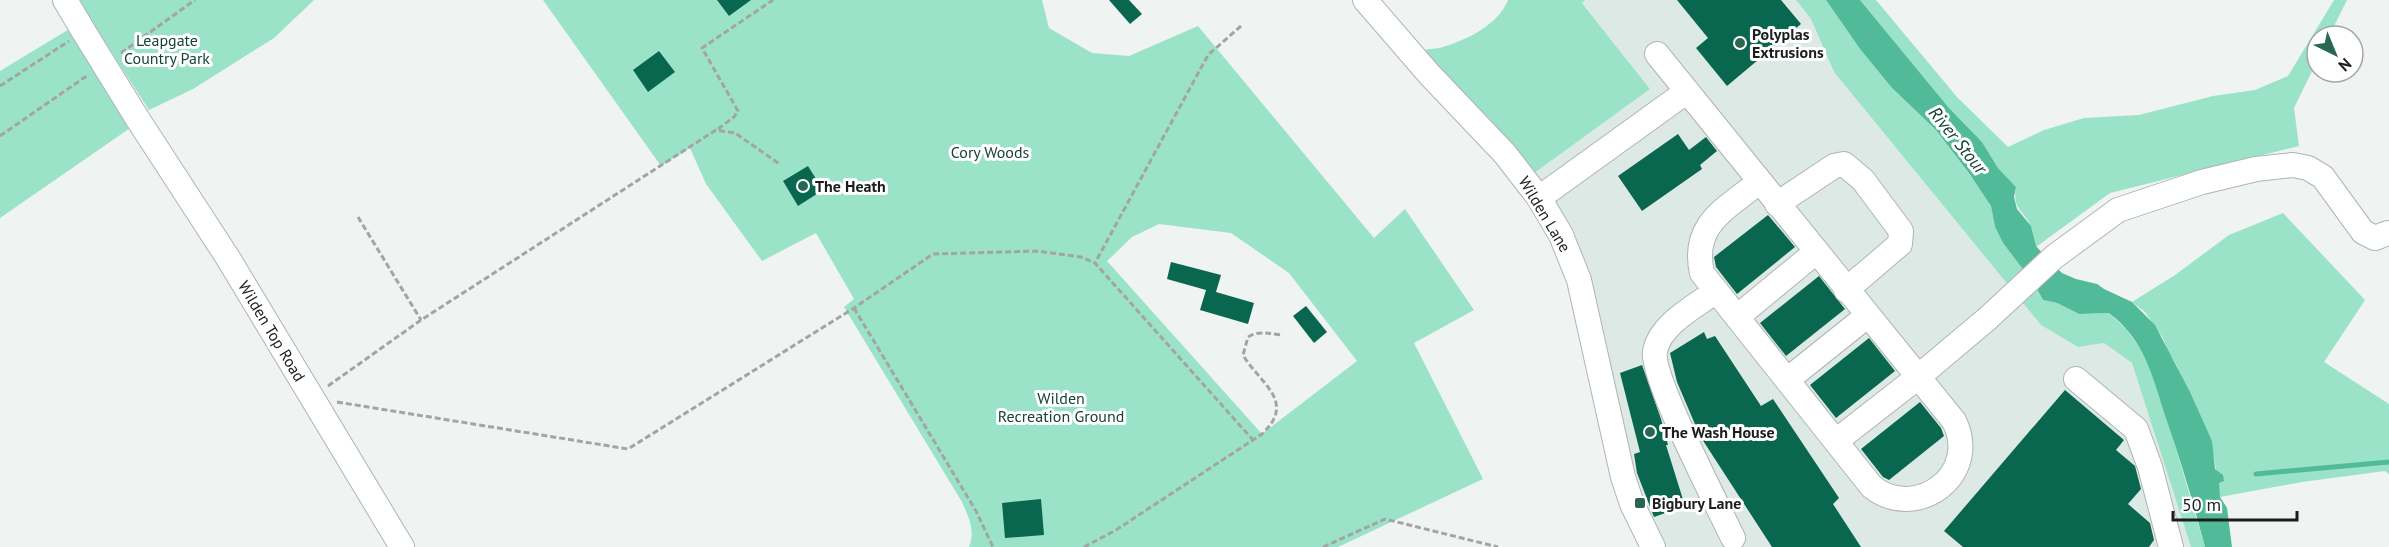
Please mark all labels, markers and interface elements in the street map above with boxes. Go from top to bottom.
place label: Polyplas Extrusions [1752,24,1824,62]
north arrow [2305,24,2365,84]
park label: Leapgate Country Park [124,30,210,68]
marker: Polyplas Extrusions [1733,36,1747,50]
text: N [2335,54,2356,76]
water label: River Stour [1924,102,1993,179]
park label: Cory Woods [951,142,1030,162]
street label: Wilden Lane [1515,173,1575,255]
place label: The Heath [815,176,886,196]
marker: The Heath [796,179,810,193]
street label: Wilden Top Road [234,277,310,385]
park label: Wilden Recreation Ground [998,388,1124,426]
place label: The Wash House [1662,422,1775,442]
marker: The Wash House [1643,425,1657,439]
scale bar [2173,484,2298,522]
place label: Bigbury Lane [1652,493,1741,513]
text: 50 m [2182,493,2221,516]
marker: Bigbury Lane [1633,496,1647,510]

